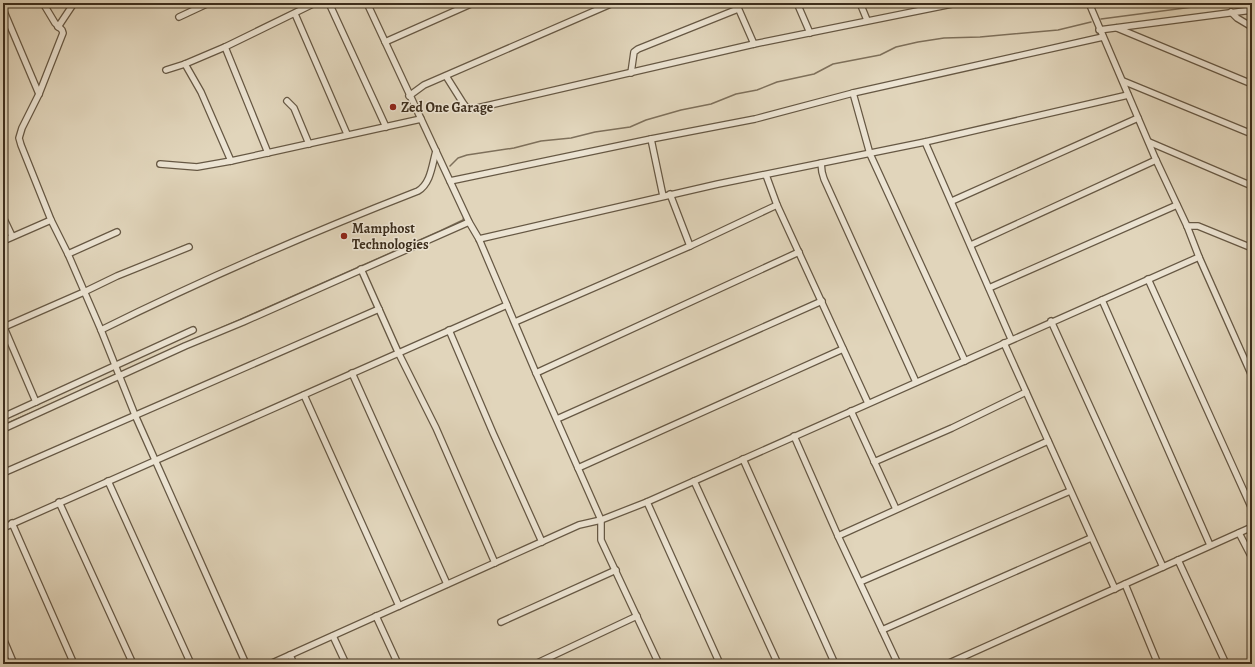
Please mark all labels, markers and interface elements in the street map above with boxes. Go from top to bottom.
place label: Zed One Garage [401,98,494,117]
marker: Zed One Garage [388,102,398,112]
place label: Mamphost Technologies [352,219,429,254]
marker: Mamphost Technologies [339,231,349,241]

